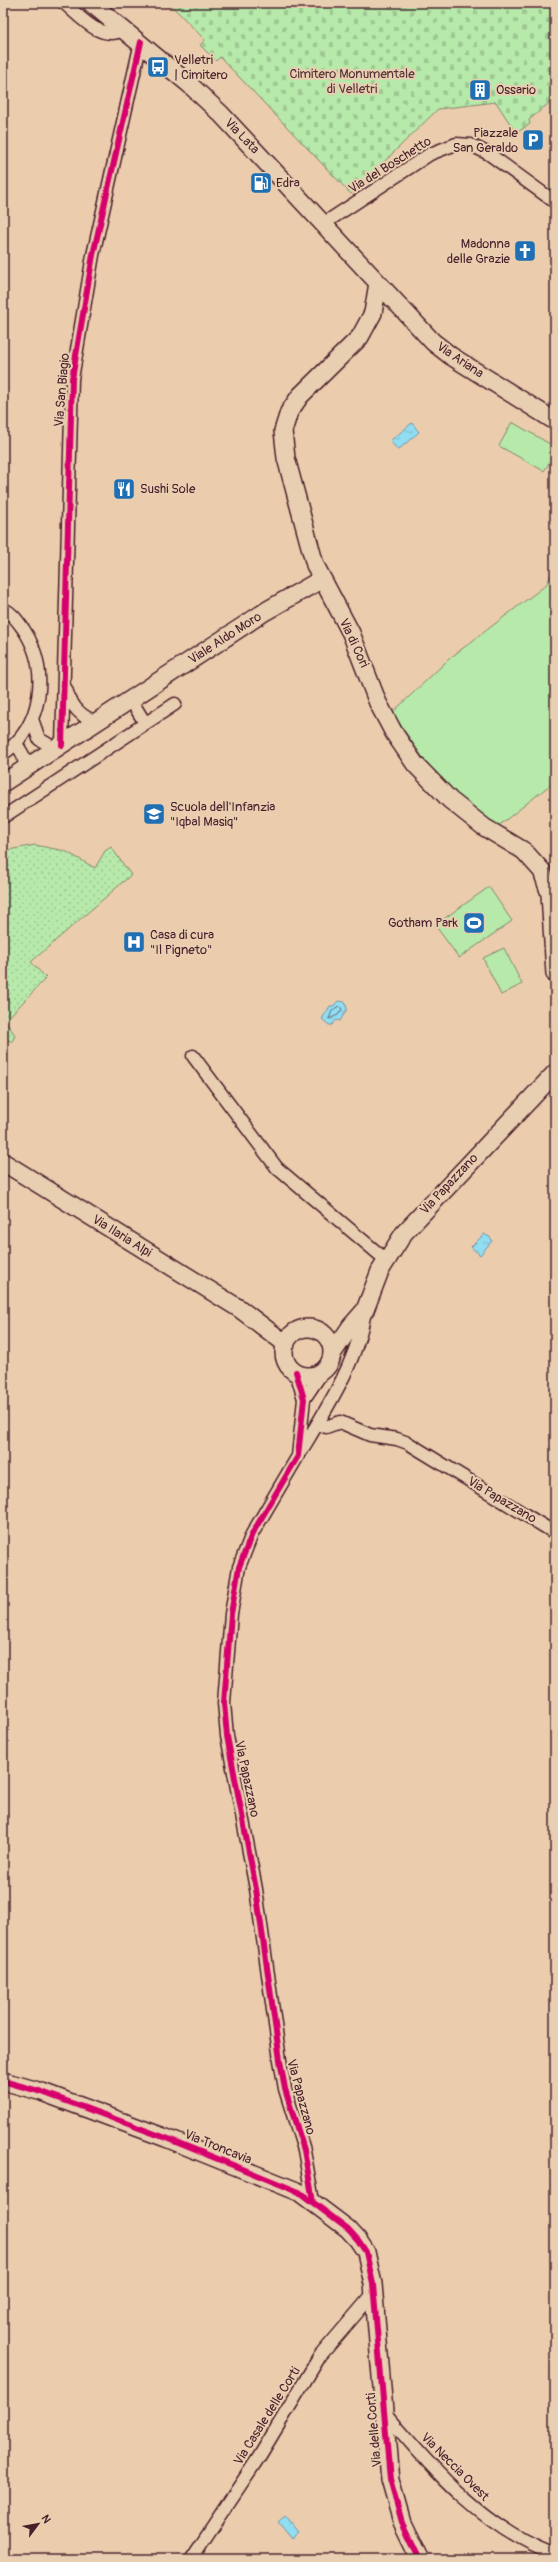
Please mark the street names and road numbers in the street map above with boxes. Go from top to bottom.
street label: Via Lata [221,115,263,157]
street label: Via del Boschetto [346,133,434,197]
street label: Via Ariana [433,338,487,382]
street label: Via San Biagio [51,352,73,428]
street label: Viale Aldo Moro [186,609,264,667]
street label: Via di Cori [336,616,372,670]
street label: Via Papazzano [417,1150,481,1218]
street label: Via Ilaria Alpi [89,1211,155,1261]
street label: Via Papazzano [465,1473,539,1527]
street label: Via Papazzano [231,1739,263,1819]
street label: Via Papazzano [283,2057,319,2137]
street label: Via Troncavia [182,2126,254,2168]
street label: Via Casale delle Corti [230,2364,304,2468]
street label: Via delle Corti [363,2392,385,2468]
street label: Via Neccia Ovest [417,2429,493,2505]

